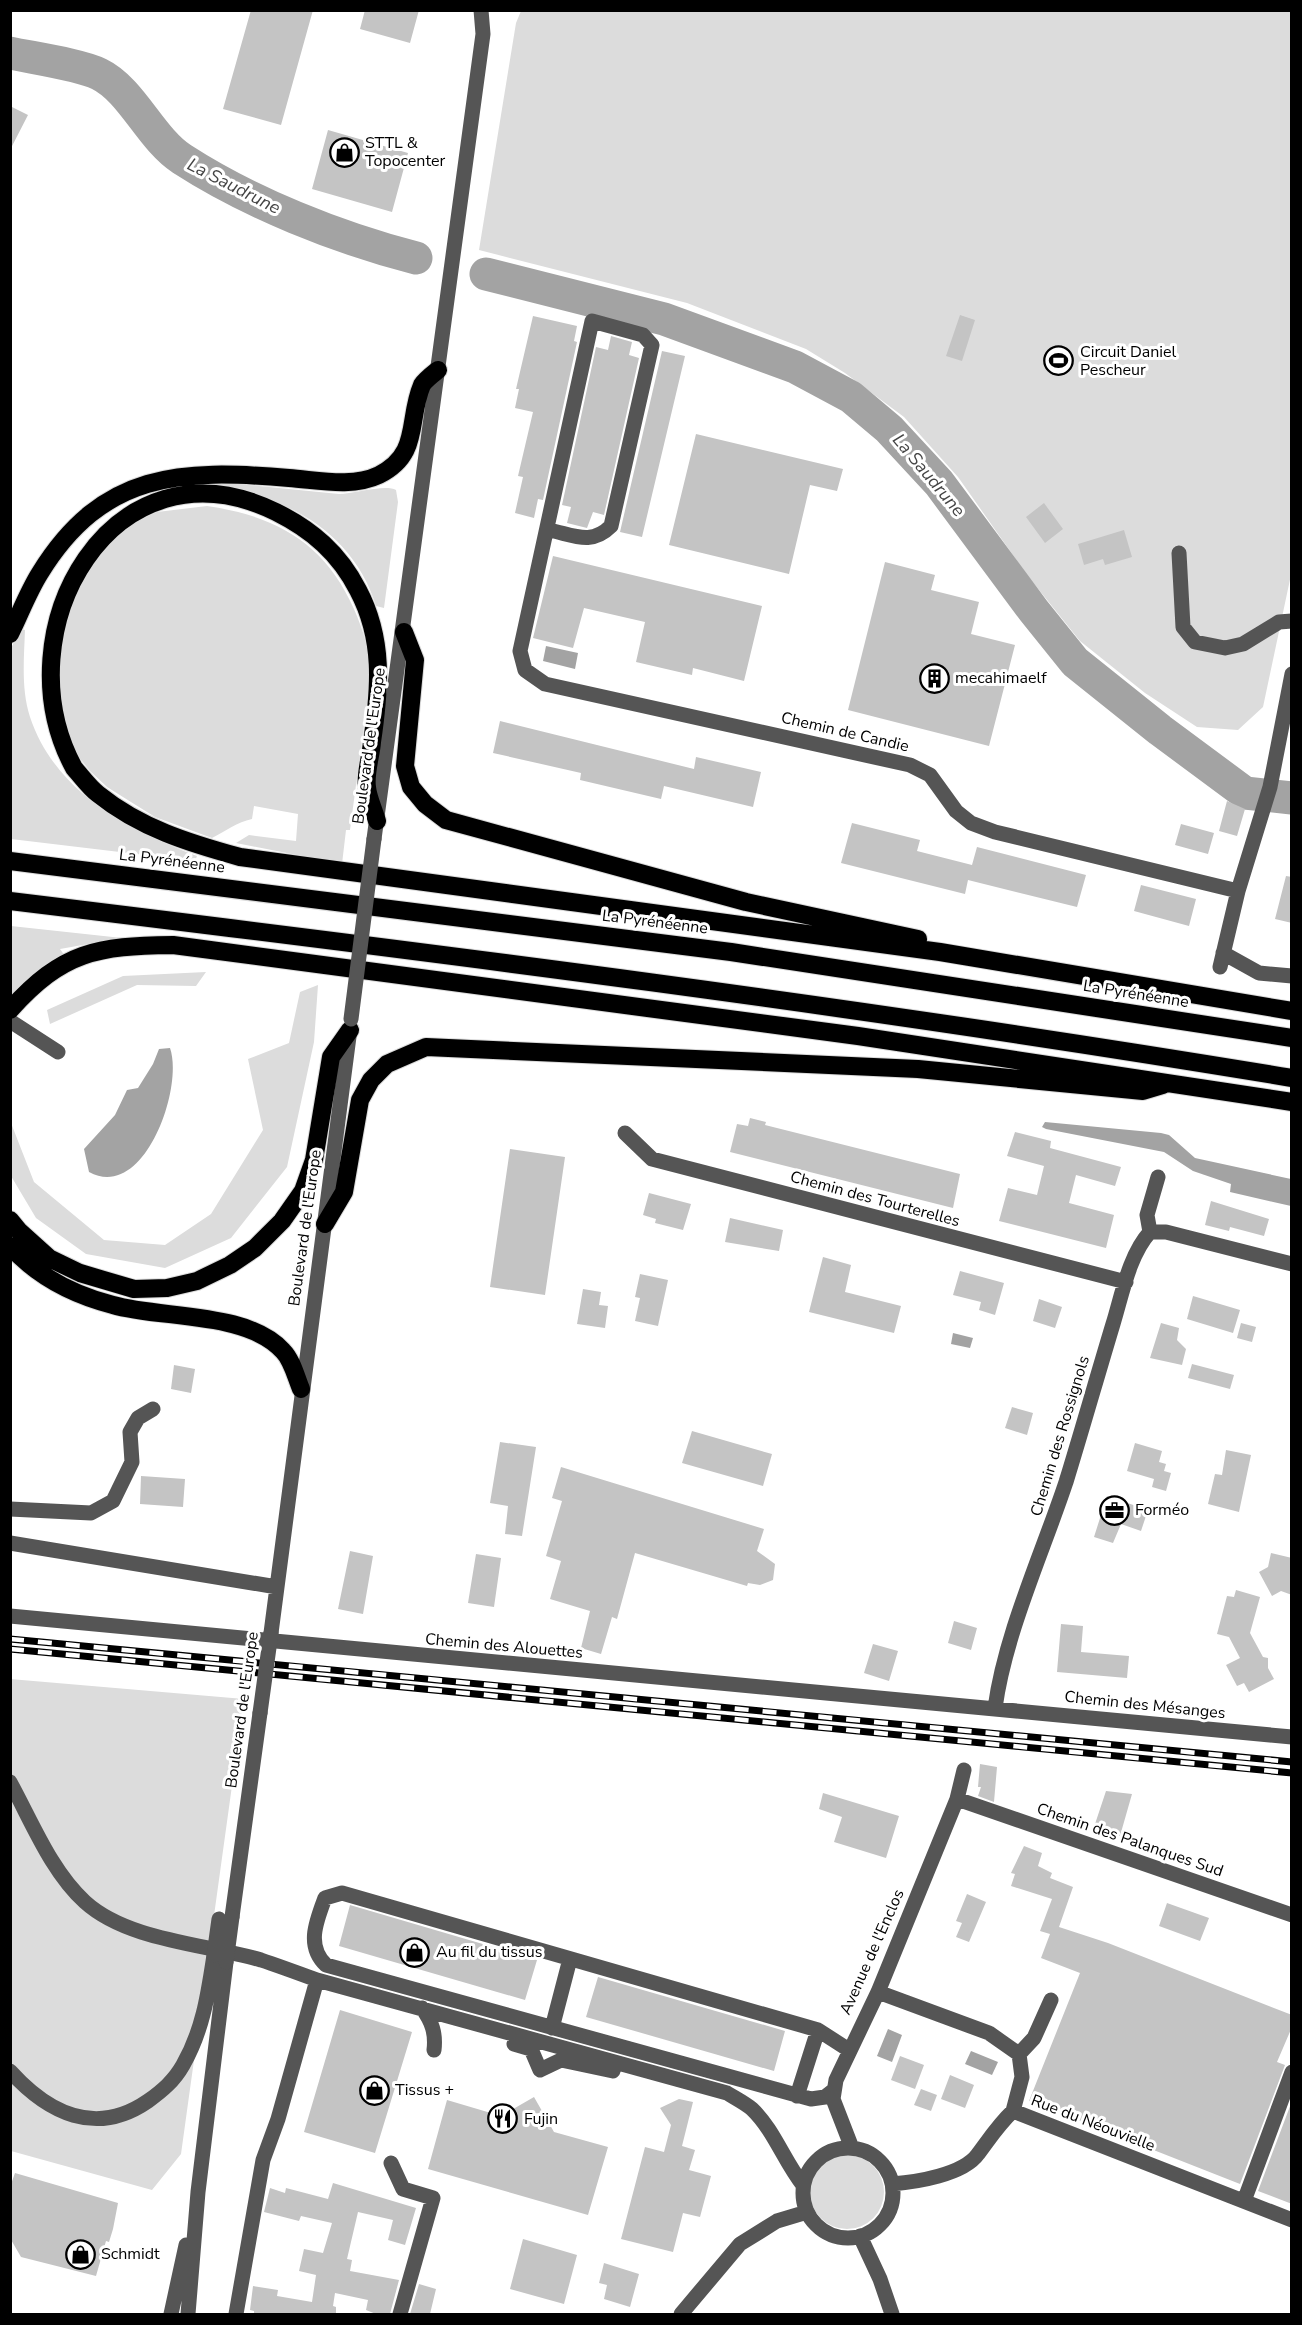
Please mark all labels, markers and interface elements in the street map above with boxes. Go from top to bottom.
place label: STTL & Topocenter [365,132,445,172]
shop icon: STTL & Topocenter [328,136,360,168]
water label: La Saudrune [183,152,285,220]
place label: Circuit Daniel Pescheur [1080,341,1177,381]
sports icon: Circuit Daniel Pescheur [1043,345,1075,377]
water label: La Saudrune [887,428,971,522]
building icon: mecahimaelf [918,662,950,694]
street label: Boulevard de l'Europe [347,666,391,826]
place label: mecahimaelf [955,667,1047,689]
street label: Chemin de Candie [779,707,911,757]
street label: La Pyrénéenne [118,844,226,878]
street label: La Pyrénéenne [601,905,709,939]
street label: La Pyrénéenne [1082,975,1190,1013]
street label: Boulevard de l'Europe [283,1148,327,1308]
street label: Chemin des Tourterelles [788,1166,962,1232]
street label: Chemin des Rossignols [1025,1353,1095,1519]
office icon: Forméo [1098,1494,1130,1526]
place label: Forméo [1135,1499,1189,1521]
street label: Chemin des Alouettes [424,1628,584,1664]
street label: Boulevard de l'Europe [220,1630,264,1790]
street label: Chemin des Mésanges [1063,1686,1227,1724]
street label: Chemin des Palanques Sud [1034,1798,1226,1882]
street label: Avenue de l'Enclos [834,1886,910,2018]
shop icon: Au fil du tissus [399,1936,431,1968]
place label: Au fil du tissus [436,1941,542,1963]
shop icon: Tissus + [358,2074,390,2106]
place label: Tissus + [395,2079,454,2101]
street label: Rue du Néouvielle [1028,2089,1158,2157]
restaurant icon: Fujin [487,2103,519,2135]
place label: Fujin [524,2108,558,2130]
shop icon: Schmidt [64,2238,96,2270]
place label: Schmidt [101,2243,160,2265]

